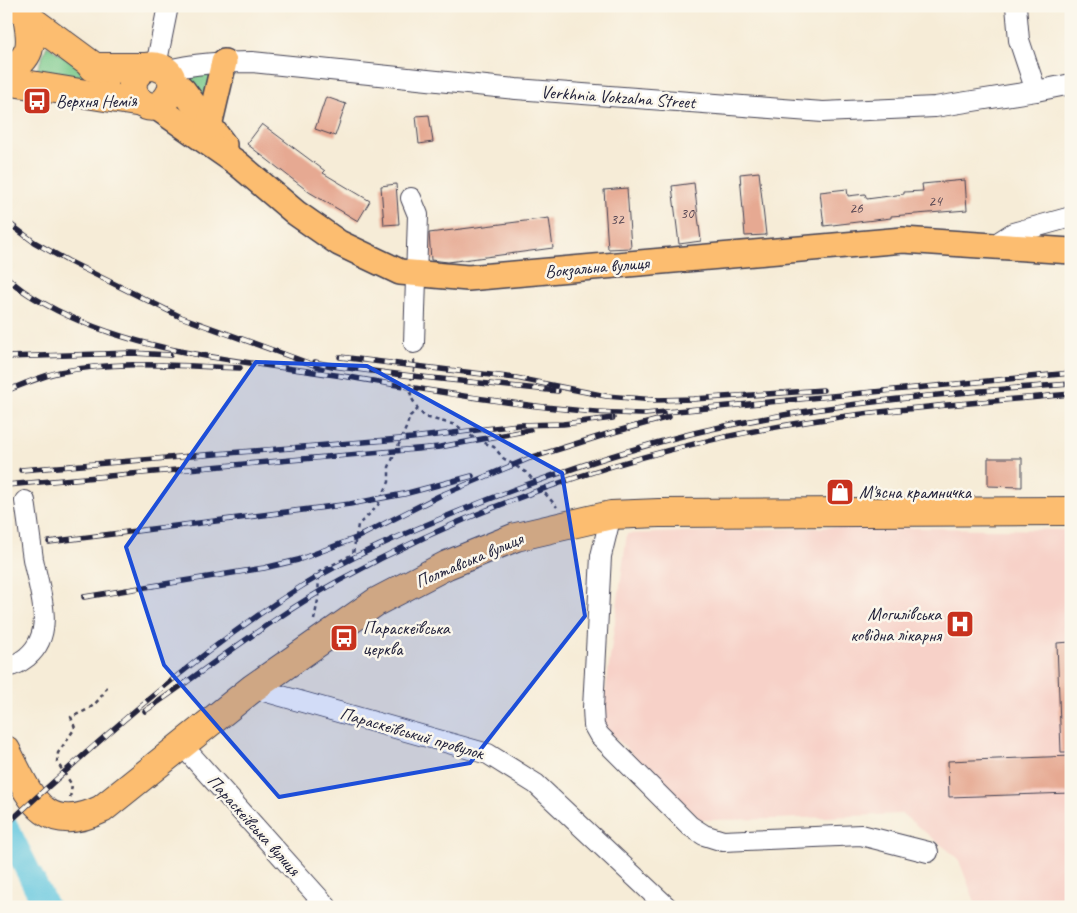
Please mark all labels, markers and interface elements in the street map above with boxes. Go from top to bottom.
street label: Verkhnia Vokzalna Street [540,81,698,113]
bus stop icon: Верхня Немія [22,86,52,116]
place label: Верхня Немія [56,90,138,112]
house number: 24 [928,192,943,211]
house number: 26 [849,199,864,218]
house number: 30 [680,204,695,223]
house number: 32 [610,210,625,229]
street label: Вокзальна вулиця [544,251,652,283]
shop icon: М'ясна крамничка [825,477,855,507]
place label: М'ясна крамничка [859,481,973,503]
street label: Полтавська вулиця [412,527,528,593]
place label: Могилівська ковідна лікарня [850,603,942,646]
hospital icon: Могилівська ковідна лікарня [945,609,975,639]
place label: Параскеївська церква [363,617,451,660]
bus stop icon: Параскеївська церква [329,623,359,653]
street label: Параскеївський провулок [338,702,488,764]
street label: Параскеївська вулиця [203,770,306,881]

